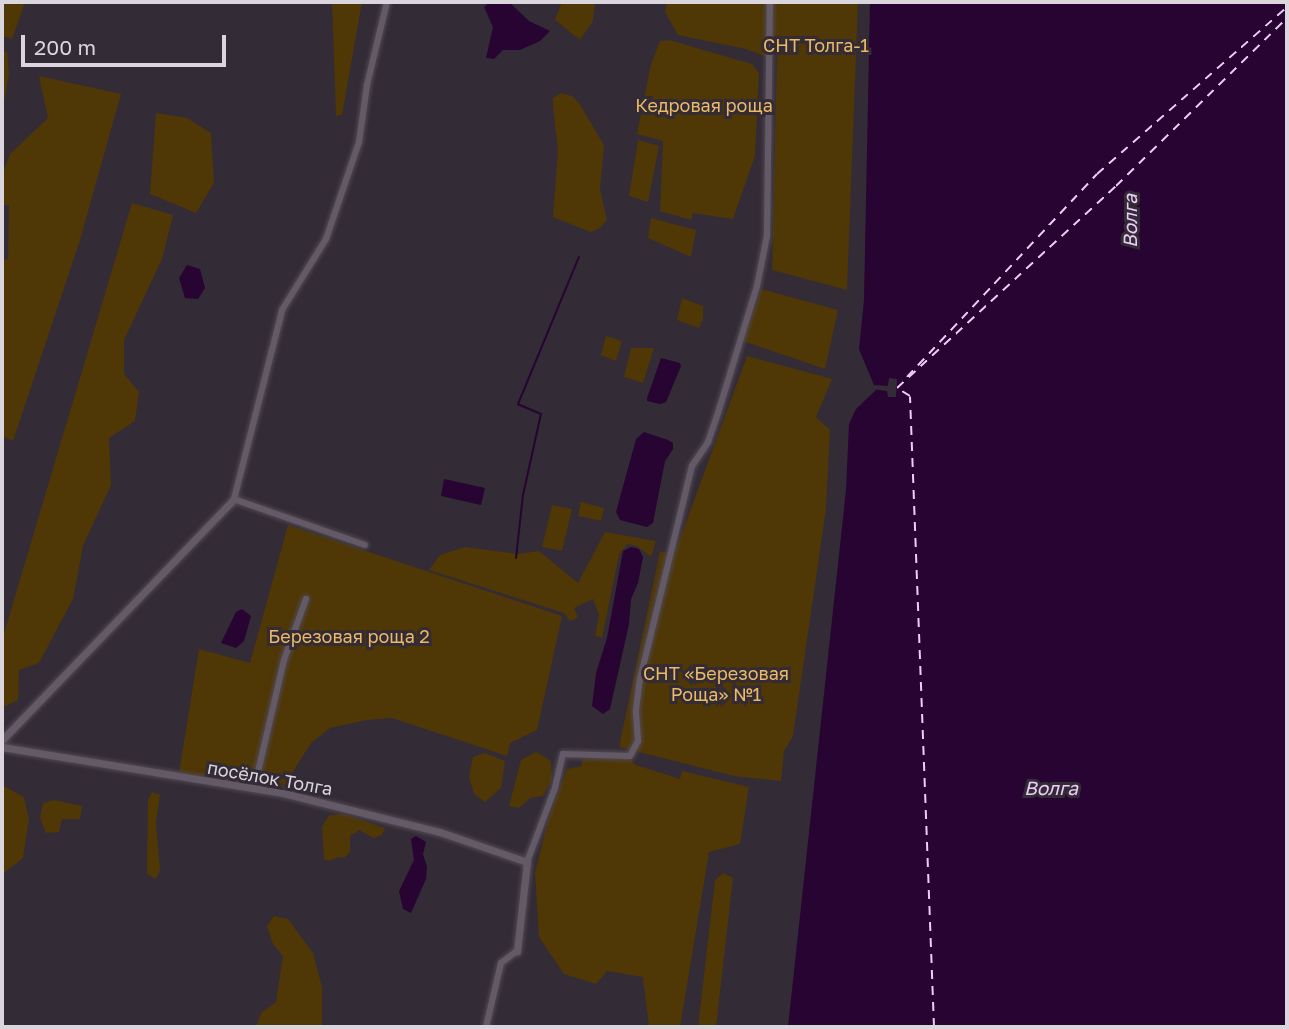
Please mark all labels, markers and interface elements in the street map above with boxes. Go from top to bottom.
scale bar [24,21,229,65]
text: 200 m [34,34,96,60]
park label: СНТ Толга-1 [763,34,869,56]
park label: Кедровая роща [635,94,773,116]
water label: Волга [1119,194,1141,248]
park label: Березовая роща 2 [268,625,430,647]
park label: СНТ «Березовая Роща» №1 [643,663,789,706]
street label: посёлок Толга [206,756,334,800]
water label: Волга [1024,777,1078,799]

